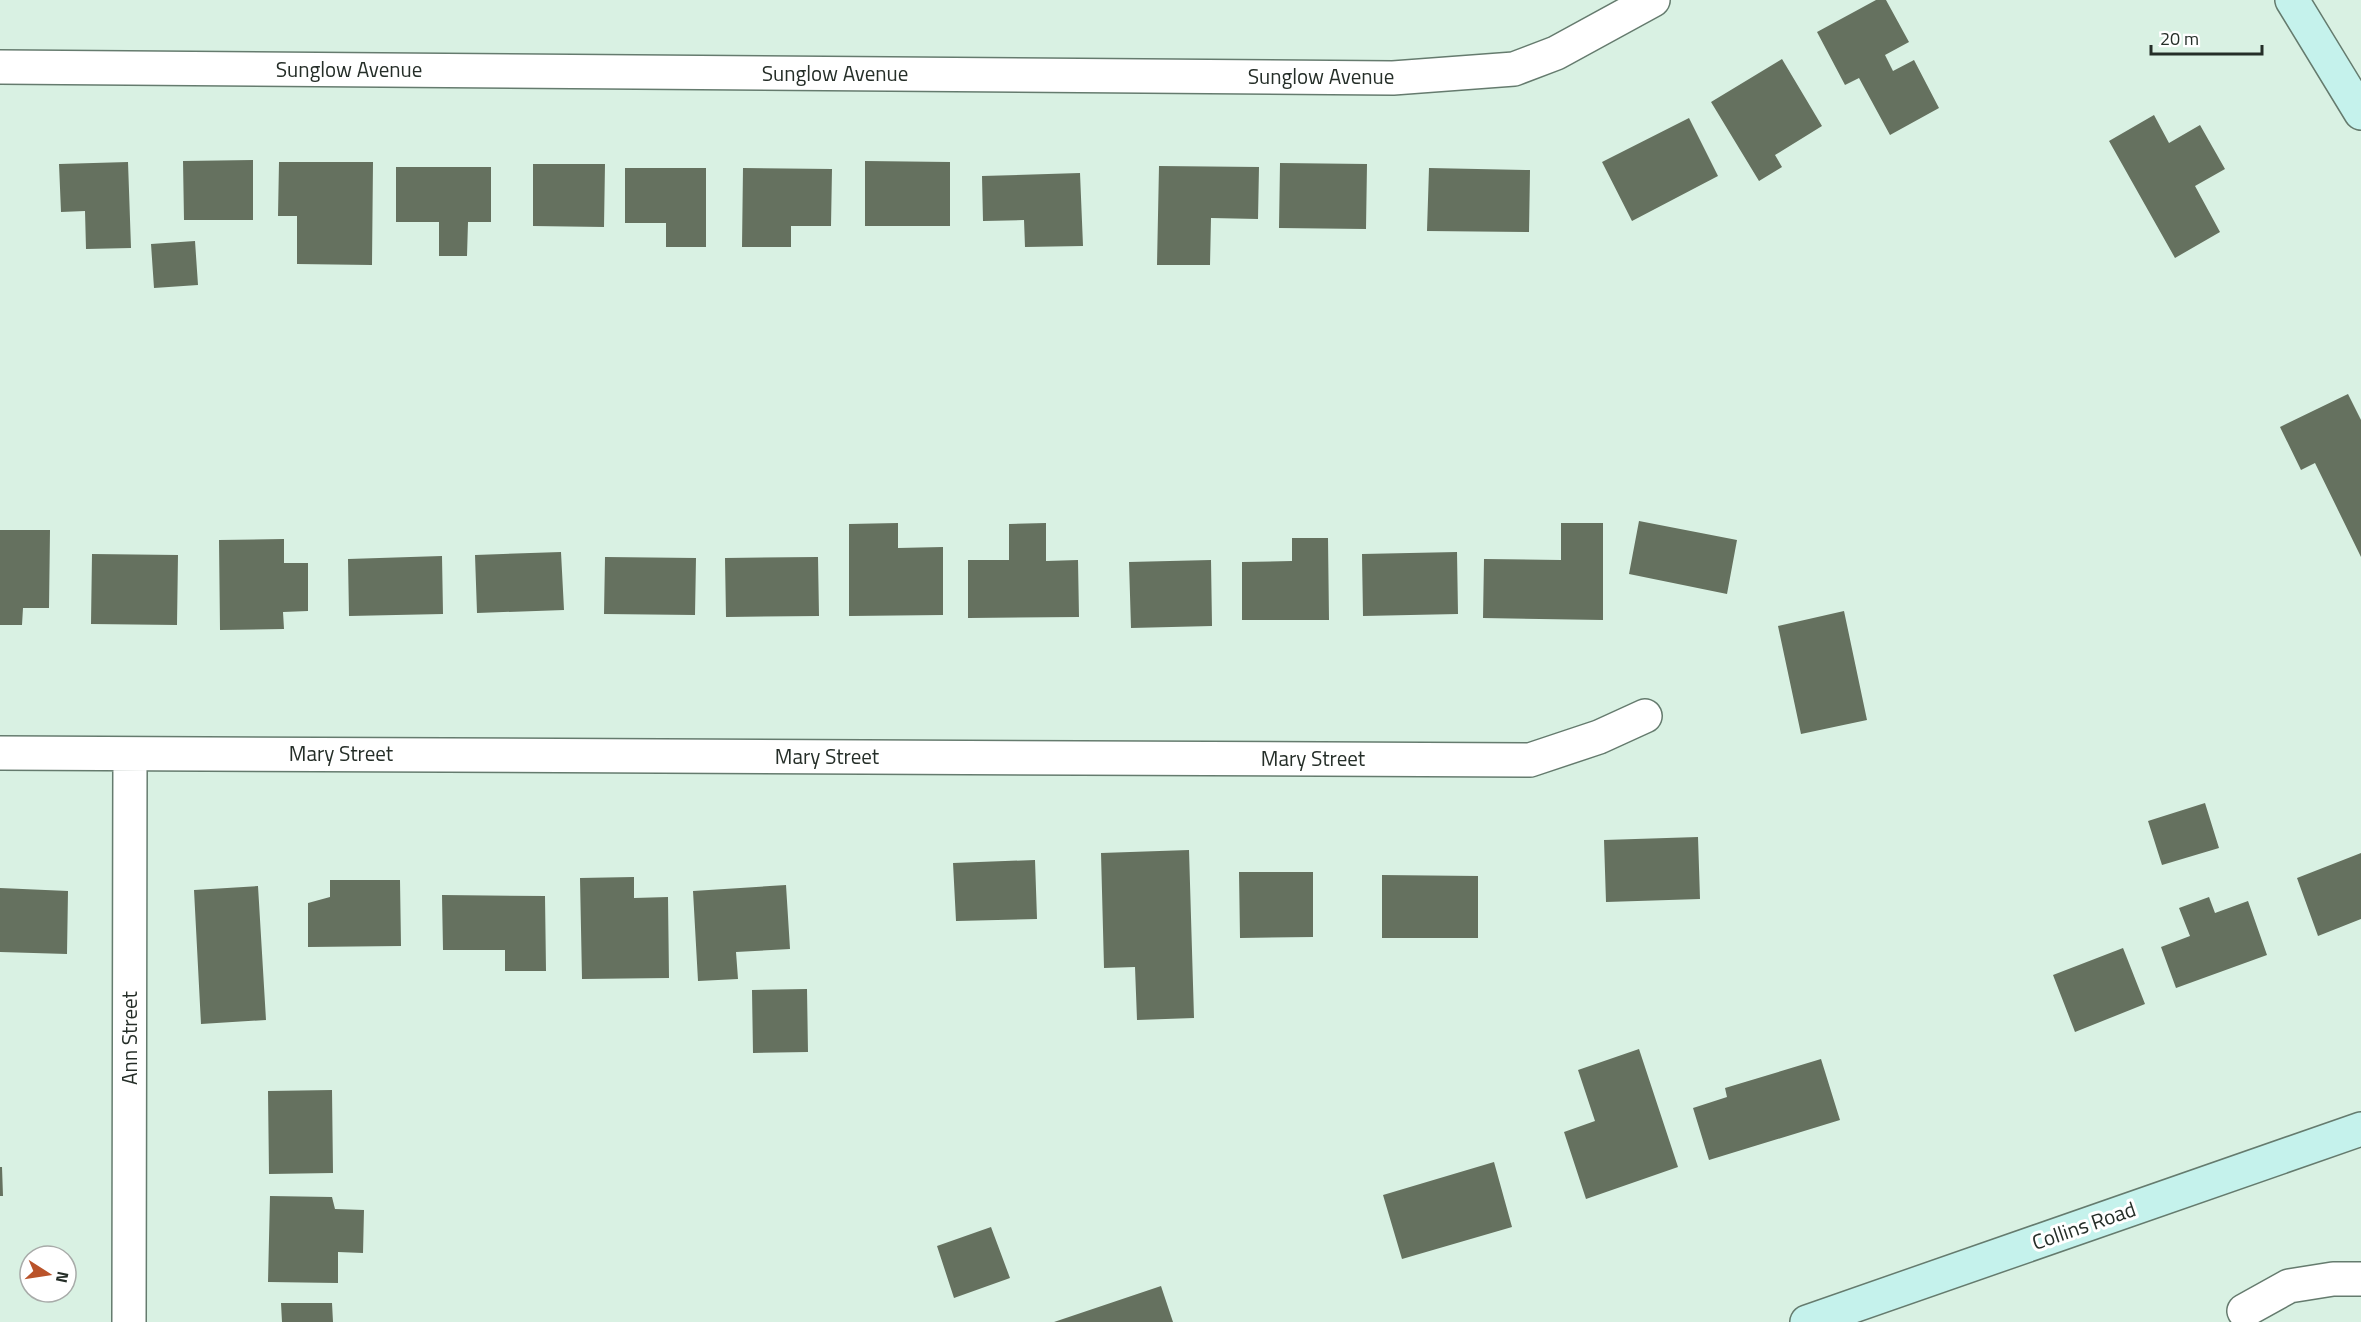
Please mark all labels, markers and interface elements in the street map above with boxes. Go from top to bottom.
scale bar [2151,18,2262,56]
text: 20 m [2160,25,2199,52]
street label: Sunglow Avenue [276,53,422,85]
street label: Sunglow Avenue [762,57,908,89]
street label: Sunglow Avenue [1248,60,1394,92]
street label: Mary Street [289,737,394,769]
street label: Mary Street [775,740,880,772]
street label: Mary Street [1261,742,1366,774]
street label: Ann Street [113,990,145,1085]
street label: Collins Road [2028,1192,2140,1258]
north arrow [18,1244,78,1304]
text: N [50,1269,76,1285]

